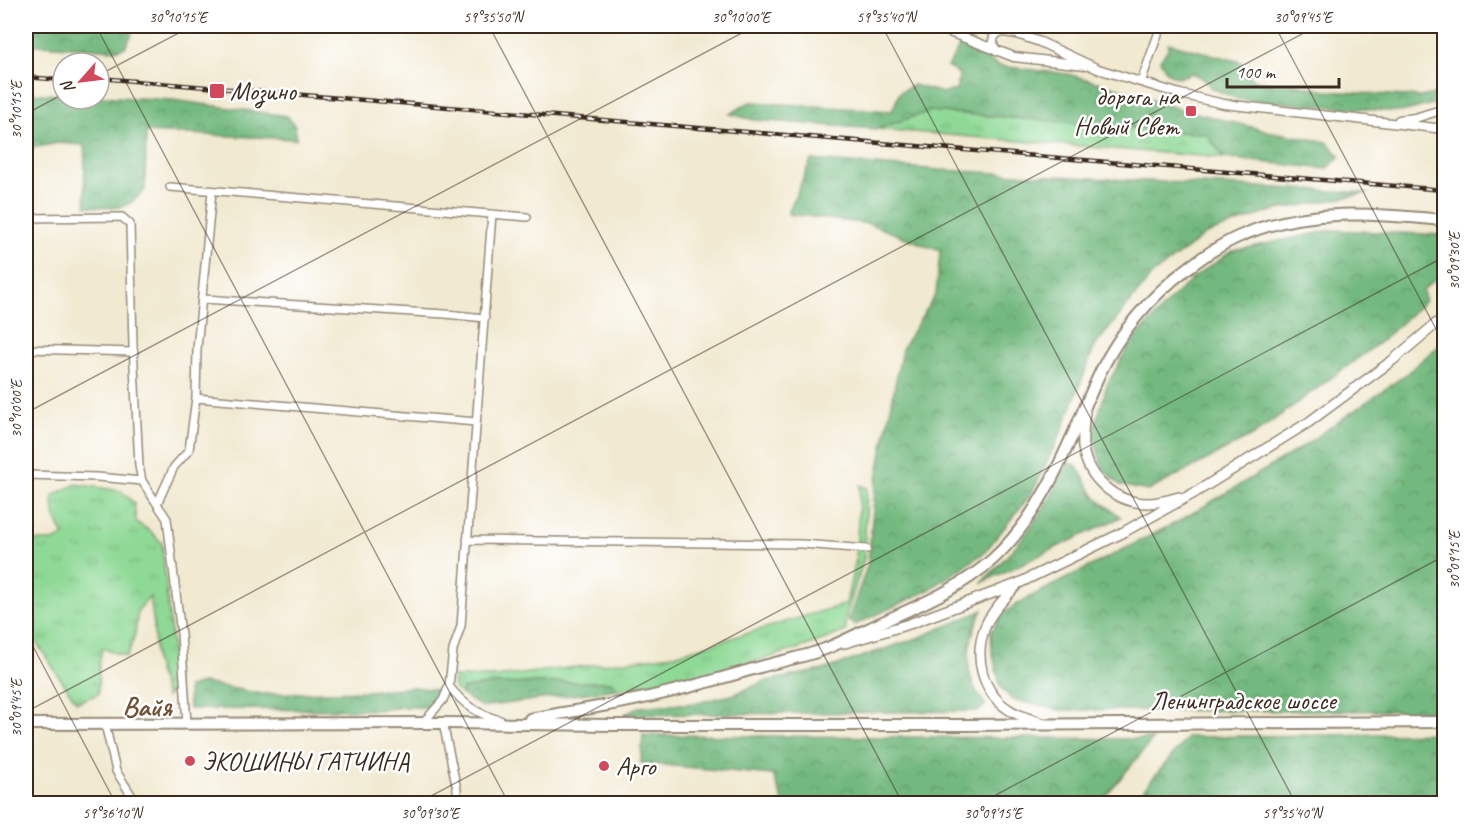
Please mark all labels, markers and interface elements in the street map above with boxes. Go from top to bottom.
text: 30°10'15"E [149,8,209,27]
text: 59°35'50"N [463,8,526,27]
text: 30°10'00"E [712,8,772,27]
text: 59°35'40"N [856,8,919,27]
text: 30°09'45"E [1274,8,1334,27]
north arrow [51,51,111,111]
scale bar [1227,51,1340,89]
text: 100 m [1236,61,1277,83]
place label: Мозино [230,75,298,109]
text: N [56,76,80,97]
text: 30°10'15"E [7,79,26,139]
place label: дорога на Новый Свет [1074,80,1181,143]
marker: Мозино [208,82,226,100]
marker: дорога на Новый Свет [1184,104,1198,118]
text: 30°09'30"E [1445,230,1464,290]
text: 30°10'00"E [7,378,26,438]
text: 30°09'15"E [1445,529,1464,589]
text: 30°09'45"E [7,677,26,737]
street label: Ленинградское шоссе [1150,684,1338,717]
district label: Вайя [122,689,173,724]
place label: ЭКОШИНЫ ГАТЧИНА [202,745,410,778]
place label: Арго [616,750,657,783]
marker: ЭКОШИНЫ ГАТЧИНА [183,754,197,768]
marker: Арго [597,759,611,773]
text: 59°36'10"N [82,804,145,823]
text: 30°09'30"E [401,804,461,823]
text: 30°09'15"E [964,804,1024,823]
text: 59°35'40"N [1262,804,1325,823]

